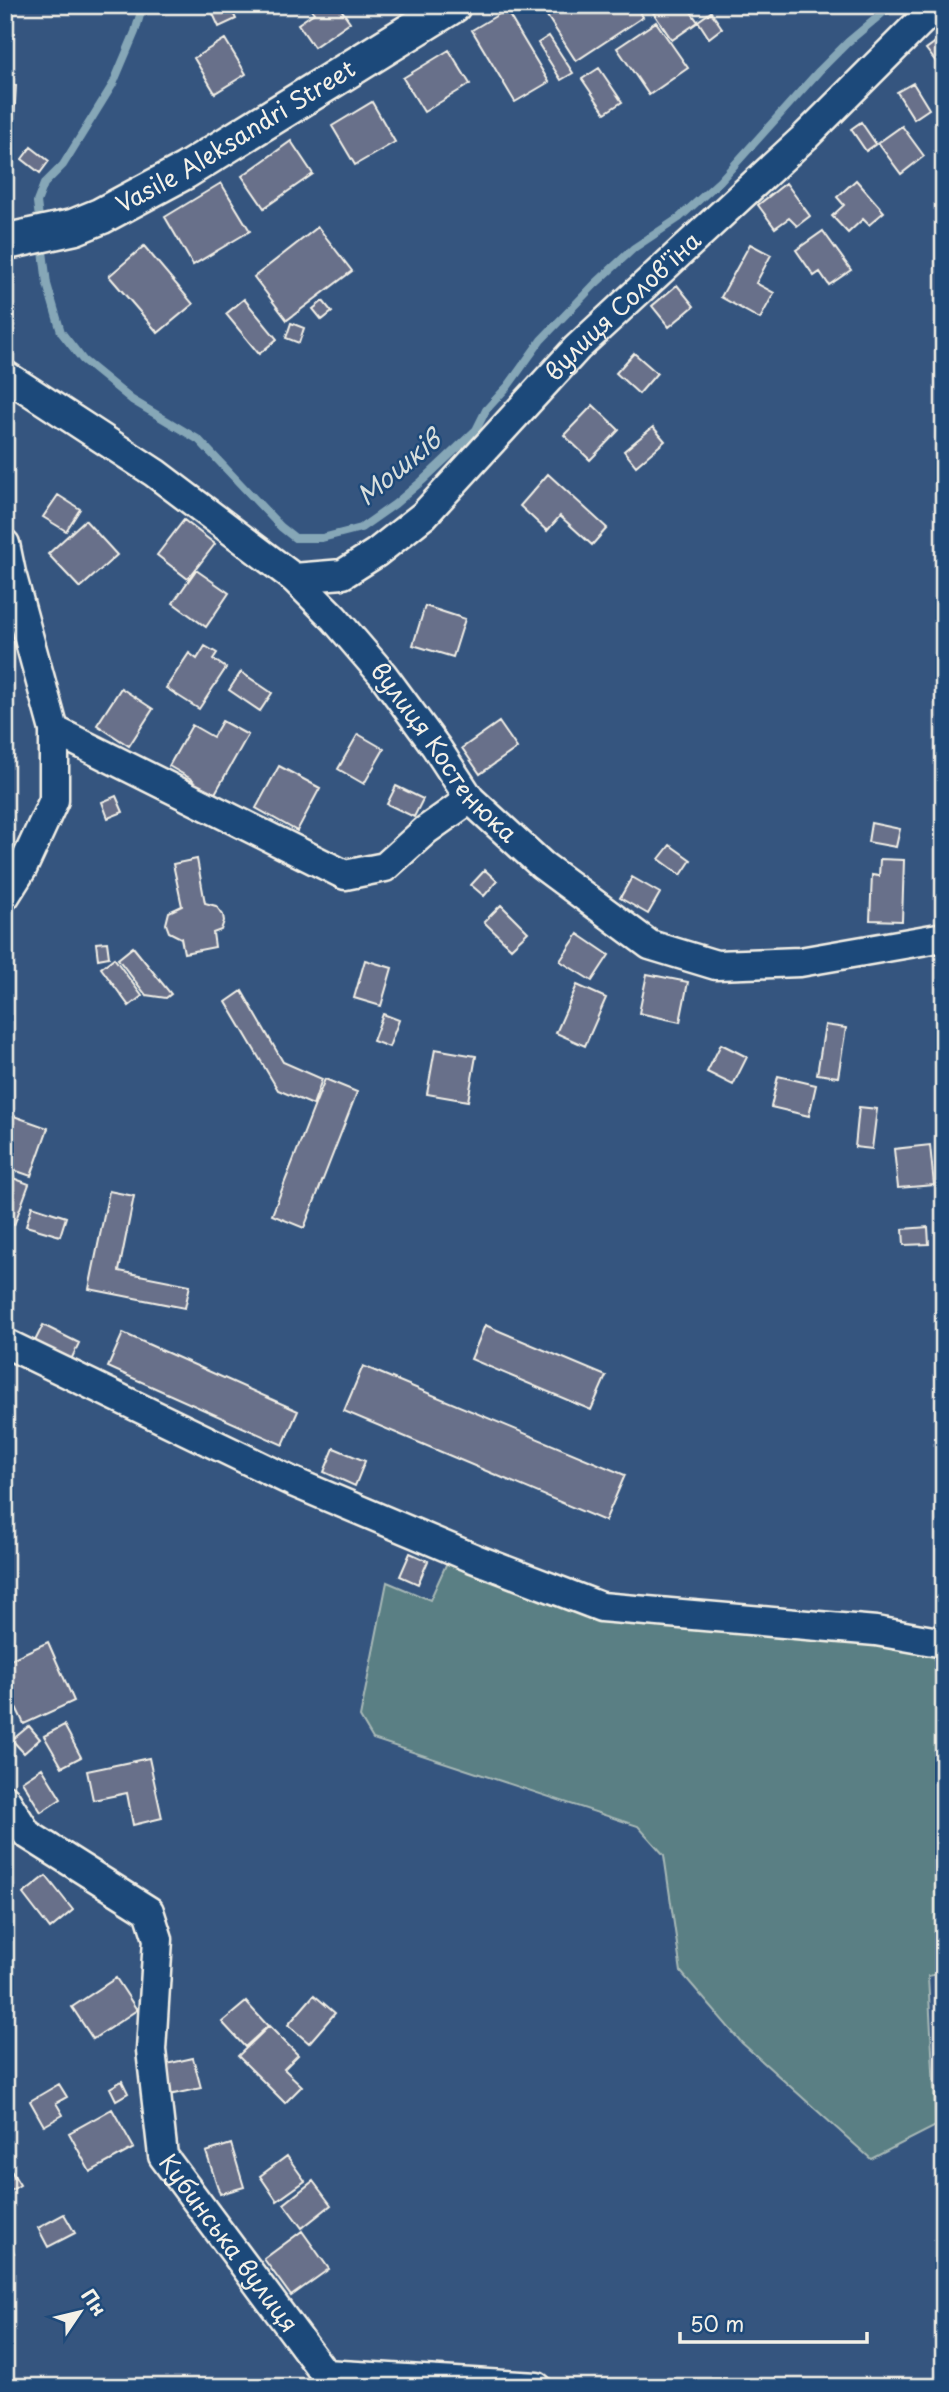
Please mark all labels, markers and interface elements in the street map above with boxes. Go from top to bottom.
street label: Vasile Aleksandri Street [109,50,362,221]
street label: вулиця Солов'їна [535,222,708,388]
water label: Мошків [347,417,452,514]
street label: вулиця Костенюка [363,653,526,850]
street label: Кубинська вулиця [151,2146,308,2339]
north arrow [46,2276,116,2346]
text: Пн [75,2282,114,2321]
scale bar [680,2301,867,2345]
text: 50 m [690,2307,744,2339]

